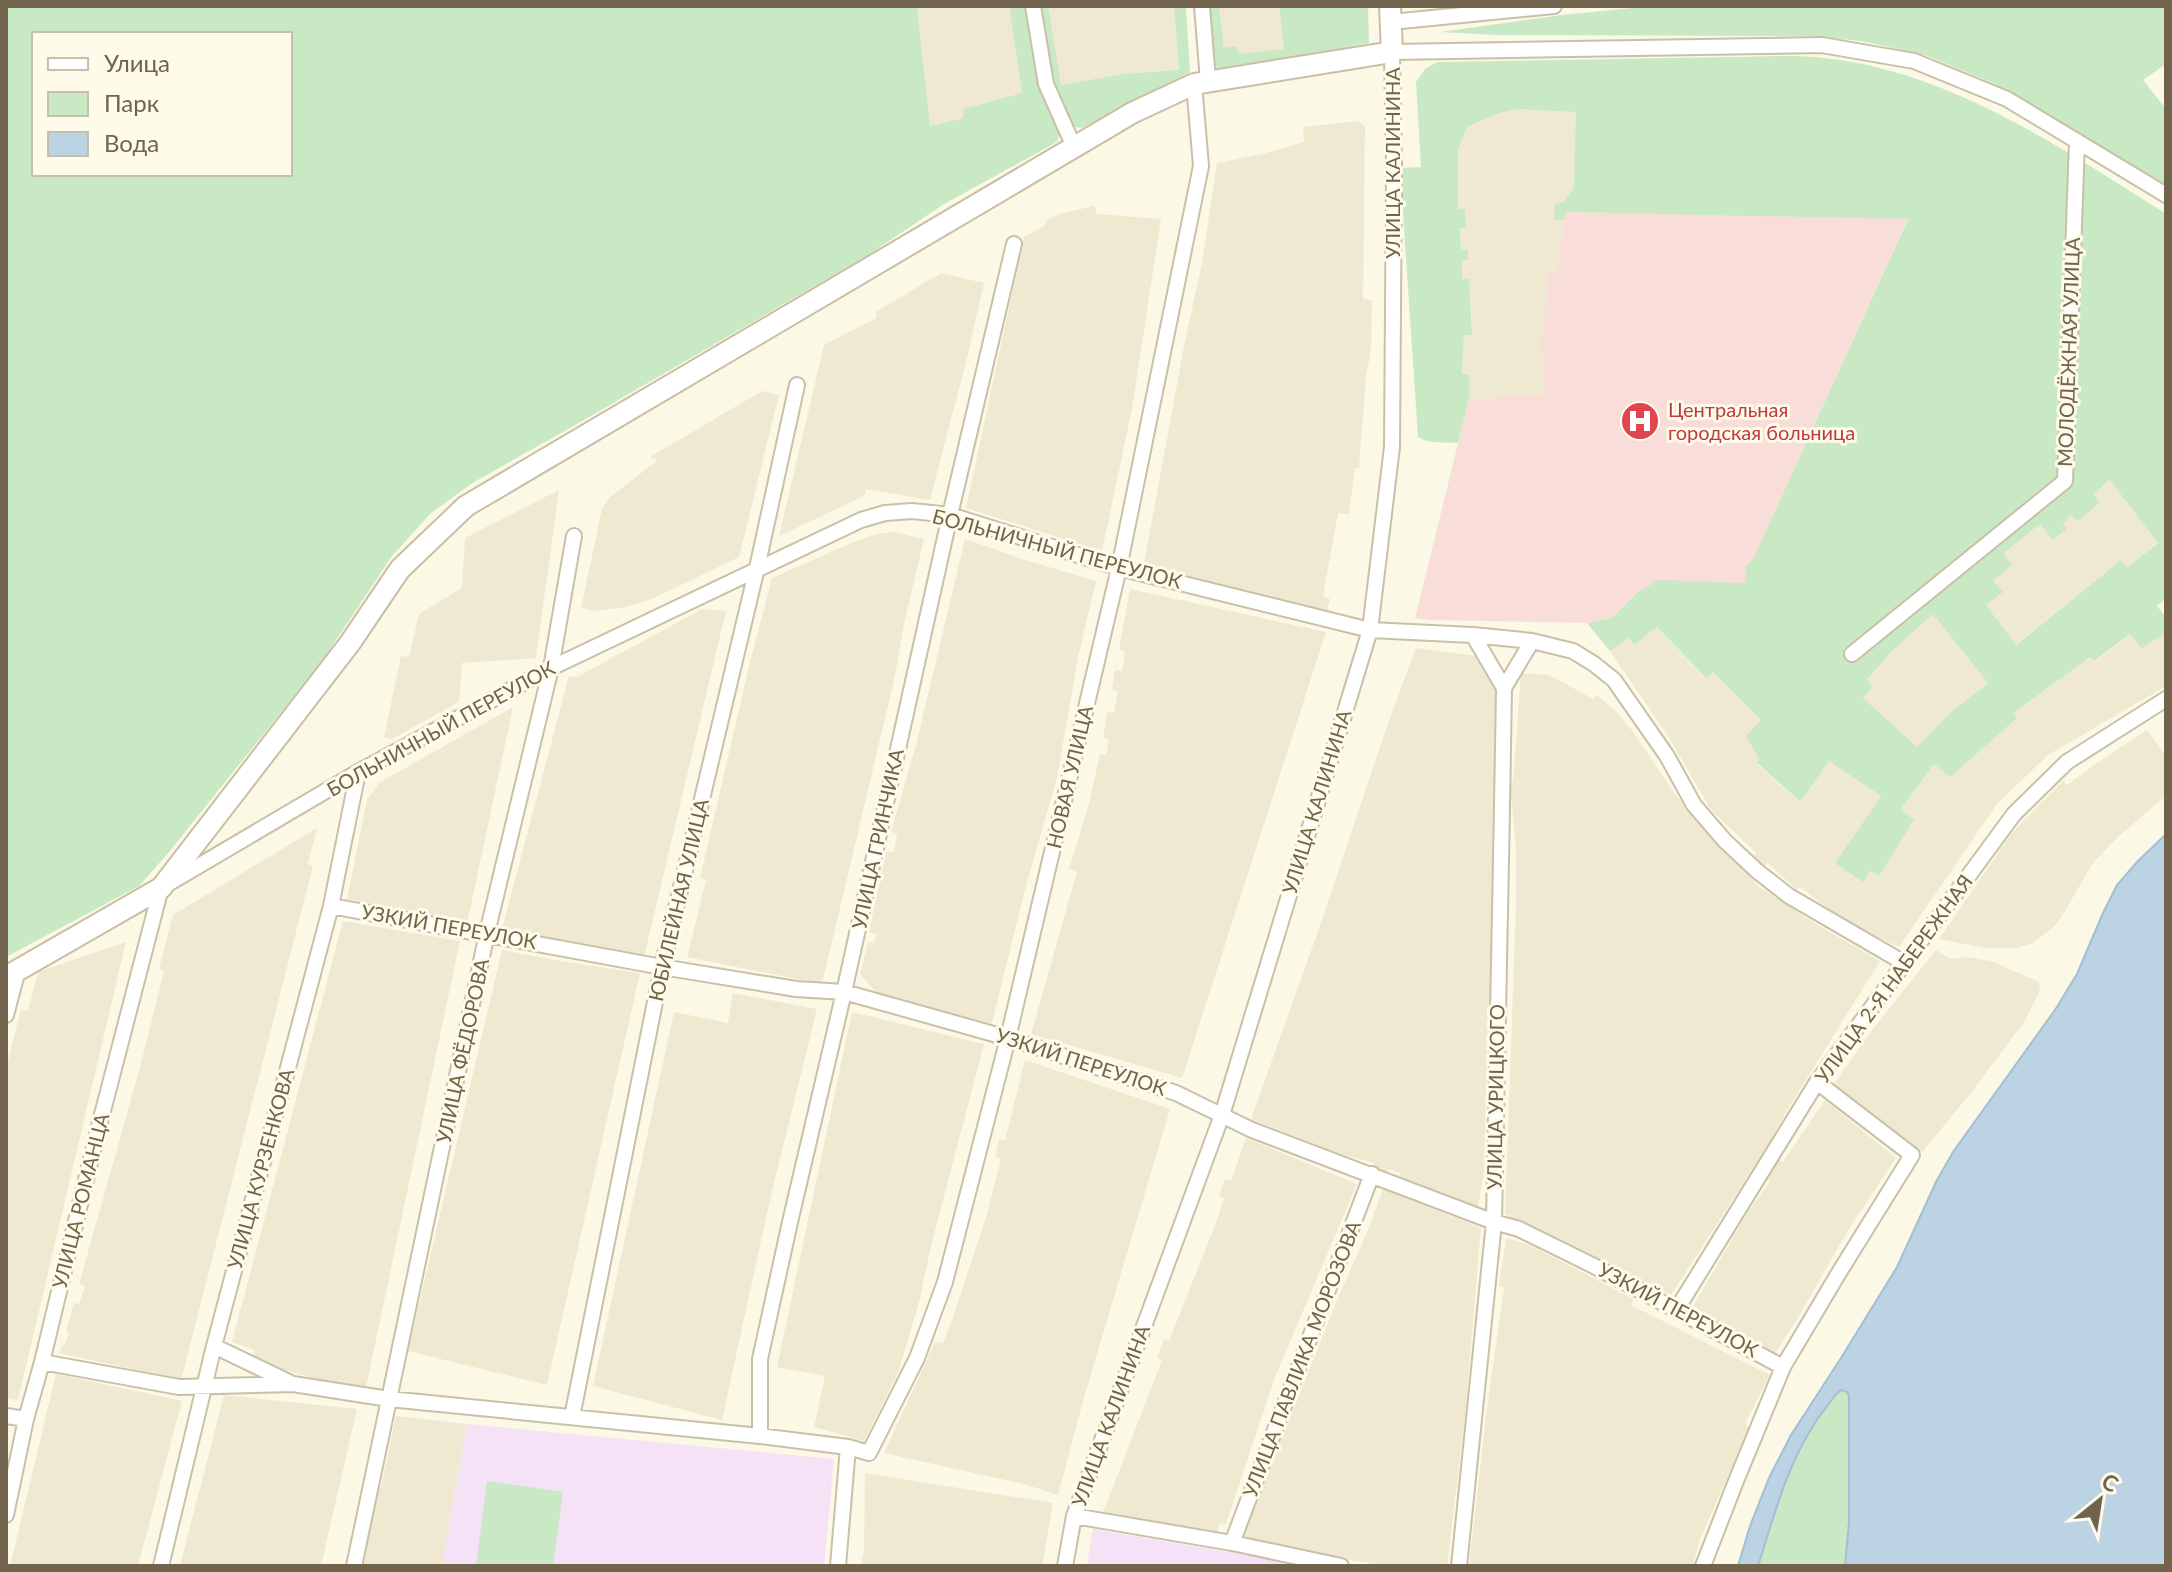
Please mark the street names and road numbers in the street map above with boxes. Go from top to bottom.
street label: УЛИЦА КАЛИНИНА [1380,67,1404,259]
street label: МОЛОДЁЖНАЯ УЛИЦА [2052,236,2084,467]
street label: БОЛЬНИЧНЫЙ ПЕРЕУЛОК [930,503,1185,593]
street label: БОЛЬНИЧНЫЙ ПЕРЕУЛОК [322,655,559,801]
street label: НОВАЯ УЛИЦА [1041,702,1097,851]
street label: УЛИЦА КАЛИНИНА [1277,706,1356,897]
street label: УЛИЦА ГРИНЧИКА [846,746,908,931]
street label: ЮБИЛЕЙНАЯ УЛИЦА [643,796,713,1003]
street label: УЛИЦА 2-Я НАБЕРЕЖНАЯ [1809,869,1977,1087]
street label: УЗКИЙ ПЕРЕУЛОК [359,899,539,953]
street label: УЛИЦА ФЁДОРОВА [431,956,493,1145]
street label: УЛИЦА УРИЦКОГО [1481,1004,1509,1190]
street label: УЗКИЙ ПЕРЕУЛОК [993,1022,1170,1100]
street label: УЛИЦА КУРЗЕНКОВА [222,1065,298,1272]
street label: УЛИЦА РОМАНЦА [47,1110,114,1291]
street label: УЛИЦА ПАВЛИКА МОРОЗОВА [1237,1216,1365,1500]
street label: УЗКИЙ ПЕРЕУЛОК [1594,1257,1763,1362]
street label: УЛИЦА КАЛИНИНА [1066,1321,1154,1510]

